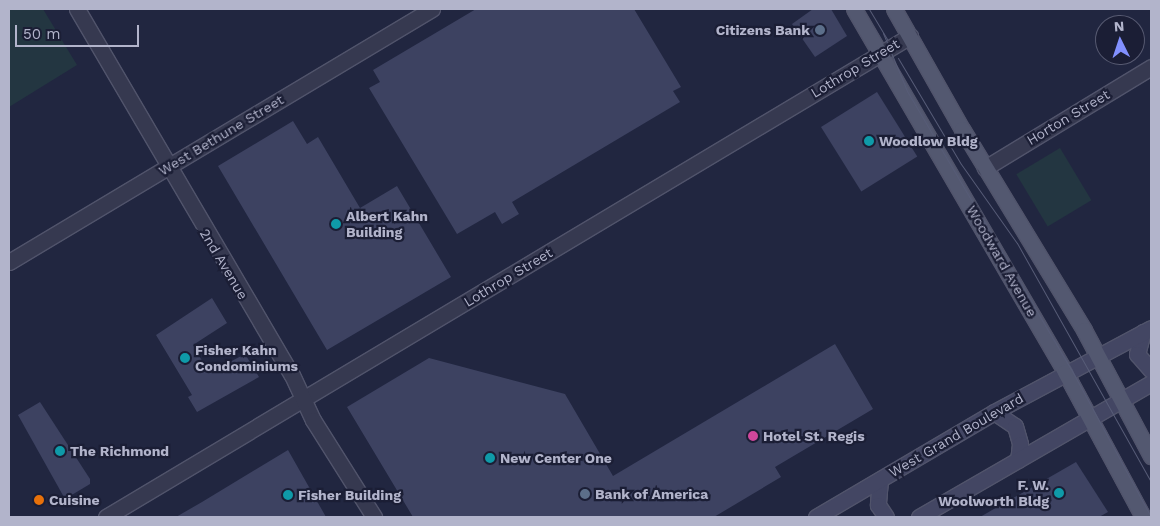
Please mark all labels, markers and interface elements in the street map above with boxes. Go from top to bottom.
scale bar [18,15,141,47]
north arrow [1095,15,1145,65]
text: N [1113,18,1125,34]
place label: Citizens Bank [716,22,810,38]
marker: Citizens Bank [814,24,826,36]
text: 50 m [23,25,60,43]
street label: Lothrop Street [808,35,902,101]
street label: Horton Street [1024,86,1112,148]
street label: West Bethune Street [155,91,287,179]
place label: Woodlow Bldg [879,133,978,149]
marker: Woodlow Bldg [863,135,875,147]
street label: Woodward Avenue [963,202,1041,320]
place label: Albert Kahn Building [346,208,428,240]
marker: Albert Kahn Building [330,218,342,230]
street label: 2nd Avenue [196,225,252,303]
street label: Lothrop Street [461,244,555,310]
place label: Fisher Kahn Condominiums [195,342,298,374]
marker: Fisher Kahn Condominiums [179,352,191,364]
street label: West Grand Boulevard [886,390,1026,480]
place label: Hotel St. Regis [763,428,865,444]
marker: Hotel St. Regis [747,430,759,442]
place label: The Richmond [70,443,169,459]
marker: The Richmond [54,445,66,457]
place label: New Center One [500,450,612,466]
marker: New Center One [484,452,496,464]
place label: F. W. Woolworth Bldg [938,477,1049,510]
place label: Bank of America [595,486,709,502]
place label: Fisher Building [298,487,401,503]
marker: F. W. Woolworth Bldg [1053,487,1065,499]
marker: Bank of America [579,488,591,500]
marker: Fisher Building [282,489,294,501]
place label: Cuisine [49,492,100,508]
marker: Cuisine [33,494,45,506]

